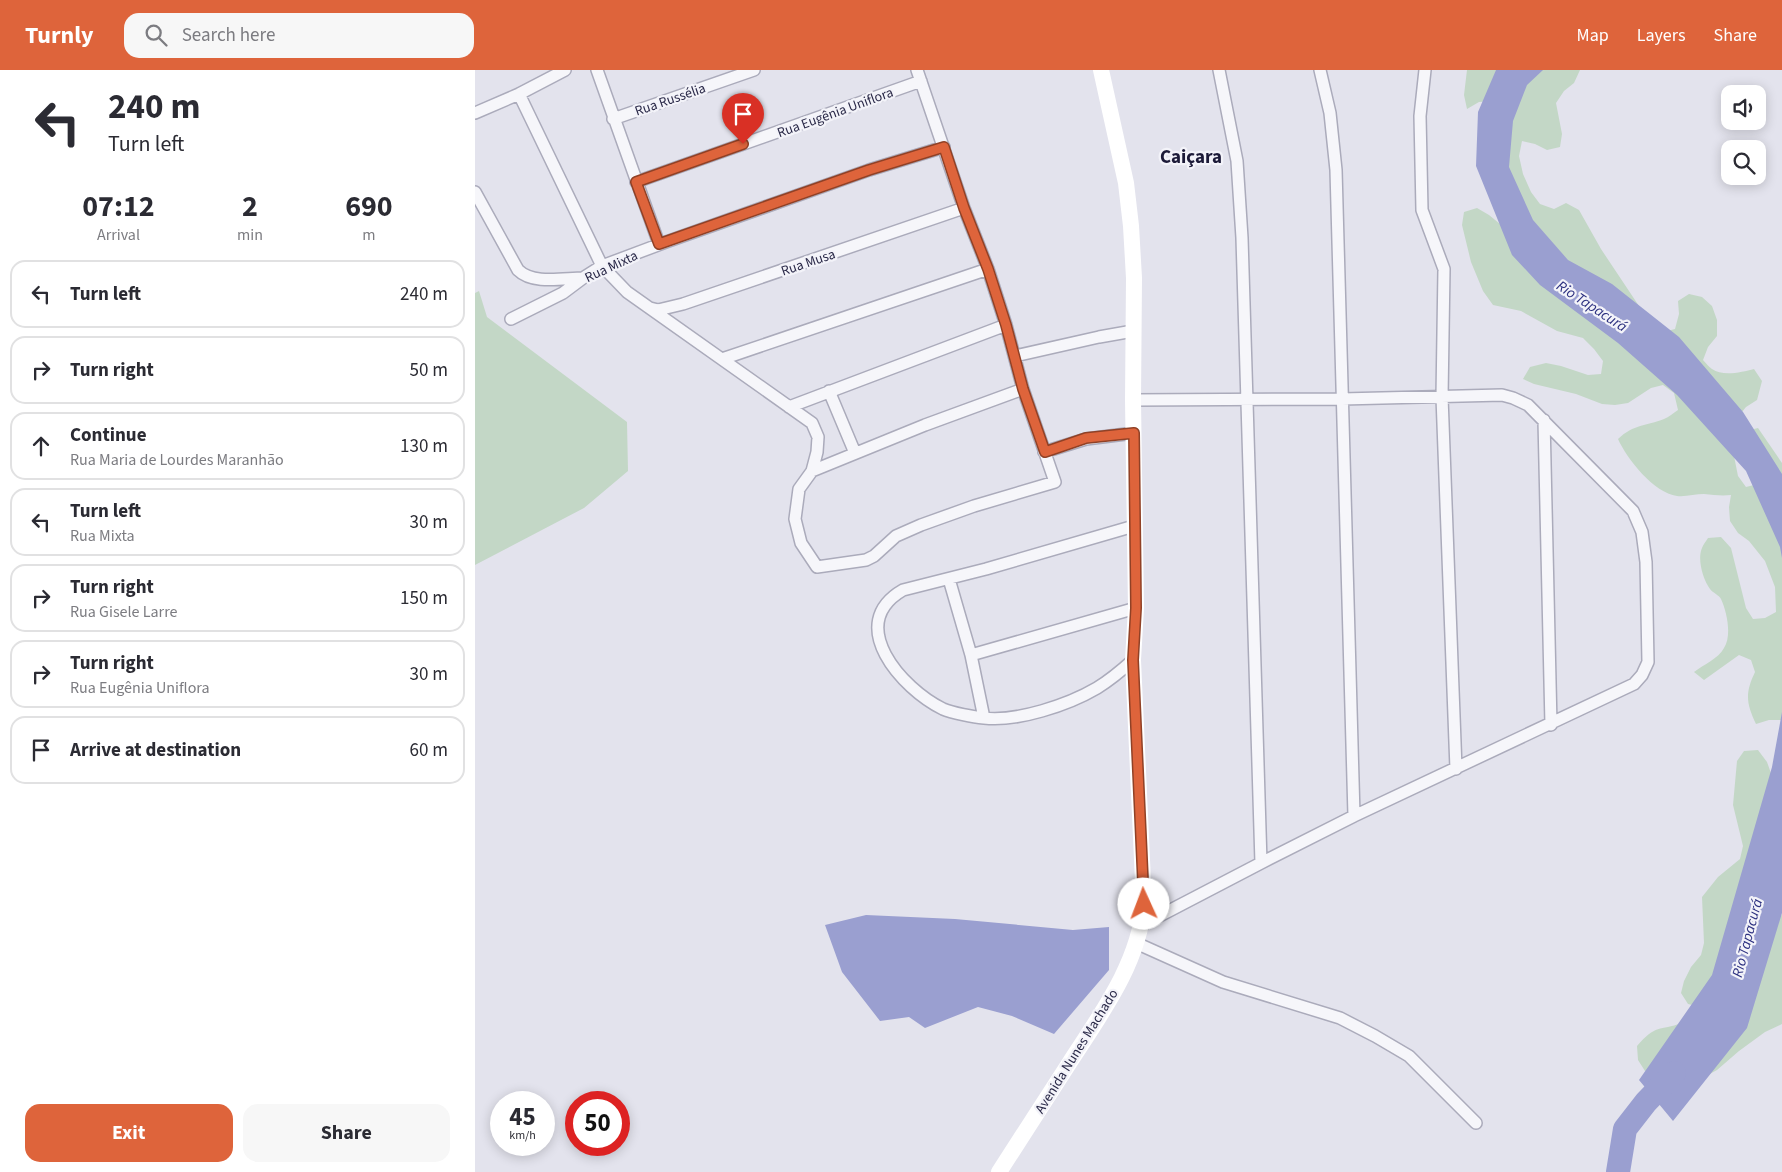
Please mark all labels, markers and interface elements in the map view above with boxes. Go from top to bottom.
search box [124,13,474,58]
text: Turnly [25,18,94,53]
icon: search [142,21,170,49]
text: Search here [182,22,275,49]
text: Map [1577,23,1609,48]
text: Layers [1637,23,1686,48]
text: Share [1714,23,1757,48]
street label: Rua Russélia [632,78,708,121]
text: 240 m [108,82,200,132]
street label: Rua Eugênia Uniflora [775,83,896,143]
map controls [1721,85,1766,185]
button: sound [1721,85,1766,130]
icon: left [25,90,90,155]
pin [722,93,764,144]
icon: arrive [729,100,757,128]
text: Turn left [108,128,184,160]
button: search [1721,140,1766,185]
district label: Caiçara [1160,144,1222,171]
text: 07:12 [82,185,155,228]
text: 2 [242,185,258,228]
text: 690 [345,185,393,228]
text: Arrival [97,224,140,246]
text: min [237,224,263,246]
text: m [362,224,376,246]
street label: Rua Musa [779,244,838,282]
street label: Rua Mixta [582,246,641,288]
water label: Rio Tapacurá [1552,276,1631,337]
icon: left [27,280,55,308]
text: Turn left [70,281,141,308]
text: 240 m [400,281,448,308]
icon: right [27,356,55,384]
text: Turn right [70,357,154,384]
text: 50 m [410,357,448,384]
text: Continue [70,422,147,449]
icon: ahead [27,432,55,460]
text: 130 m [400,433,448,460]
text: Rua Maria de Lourdes Maranhão [70,449,284,471]
text: Turn left [70,498,141,525]
icon: left [27,508,55,536]
text: 30 m [410,509,448,536]
text: Rua Mixta [70,525,135,547]
text: Turn right [70,574,154,601]
icon: right [27,584,55,612]
text: 150 m [400,585,448,612]
text: Rua Gisele Larre [70,601,177,623]
text: Turn right [70,650,154,677]
icon: right [27,660,55,688]
text: 30 m [410,661,448,688]
text: Rua Eugênia Uniflora [70,677,210,699]
icon: arrive [27,736,55,764]
text: Arrive at destination [70,737,241,764]
text: 60 m [410,737,448,764]
position arrow [1117,877,1169,929]
water label: Rio Tapacurá [1727,896,1768,980]
street label: Avenida Nunes Machado [1030,985,1123,1118]
speed limit sign: 50 [565,1091,630,1156]
text: 45 [509,1099,536,1135]
button: Exit [25,1104,233,1162]
button: Share [243,1104,450,1162]
text: km/h [509,1127,536,1144]

